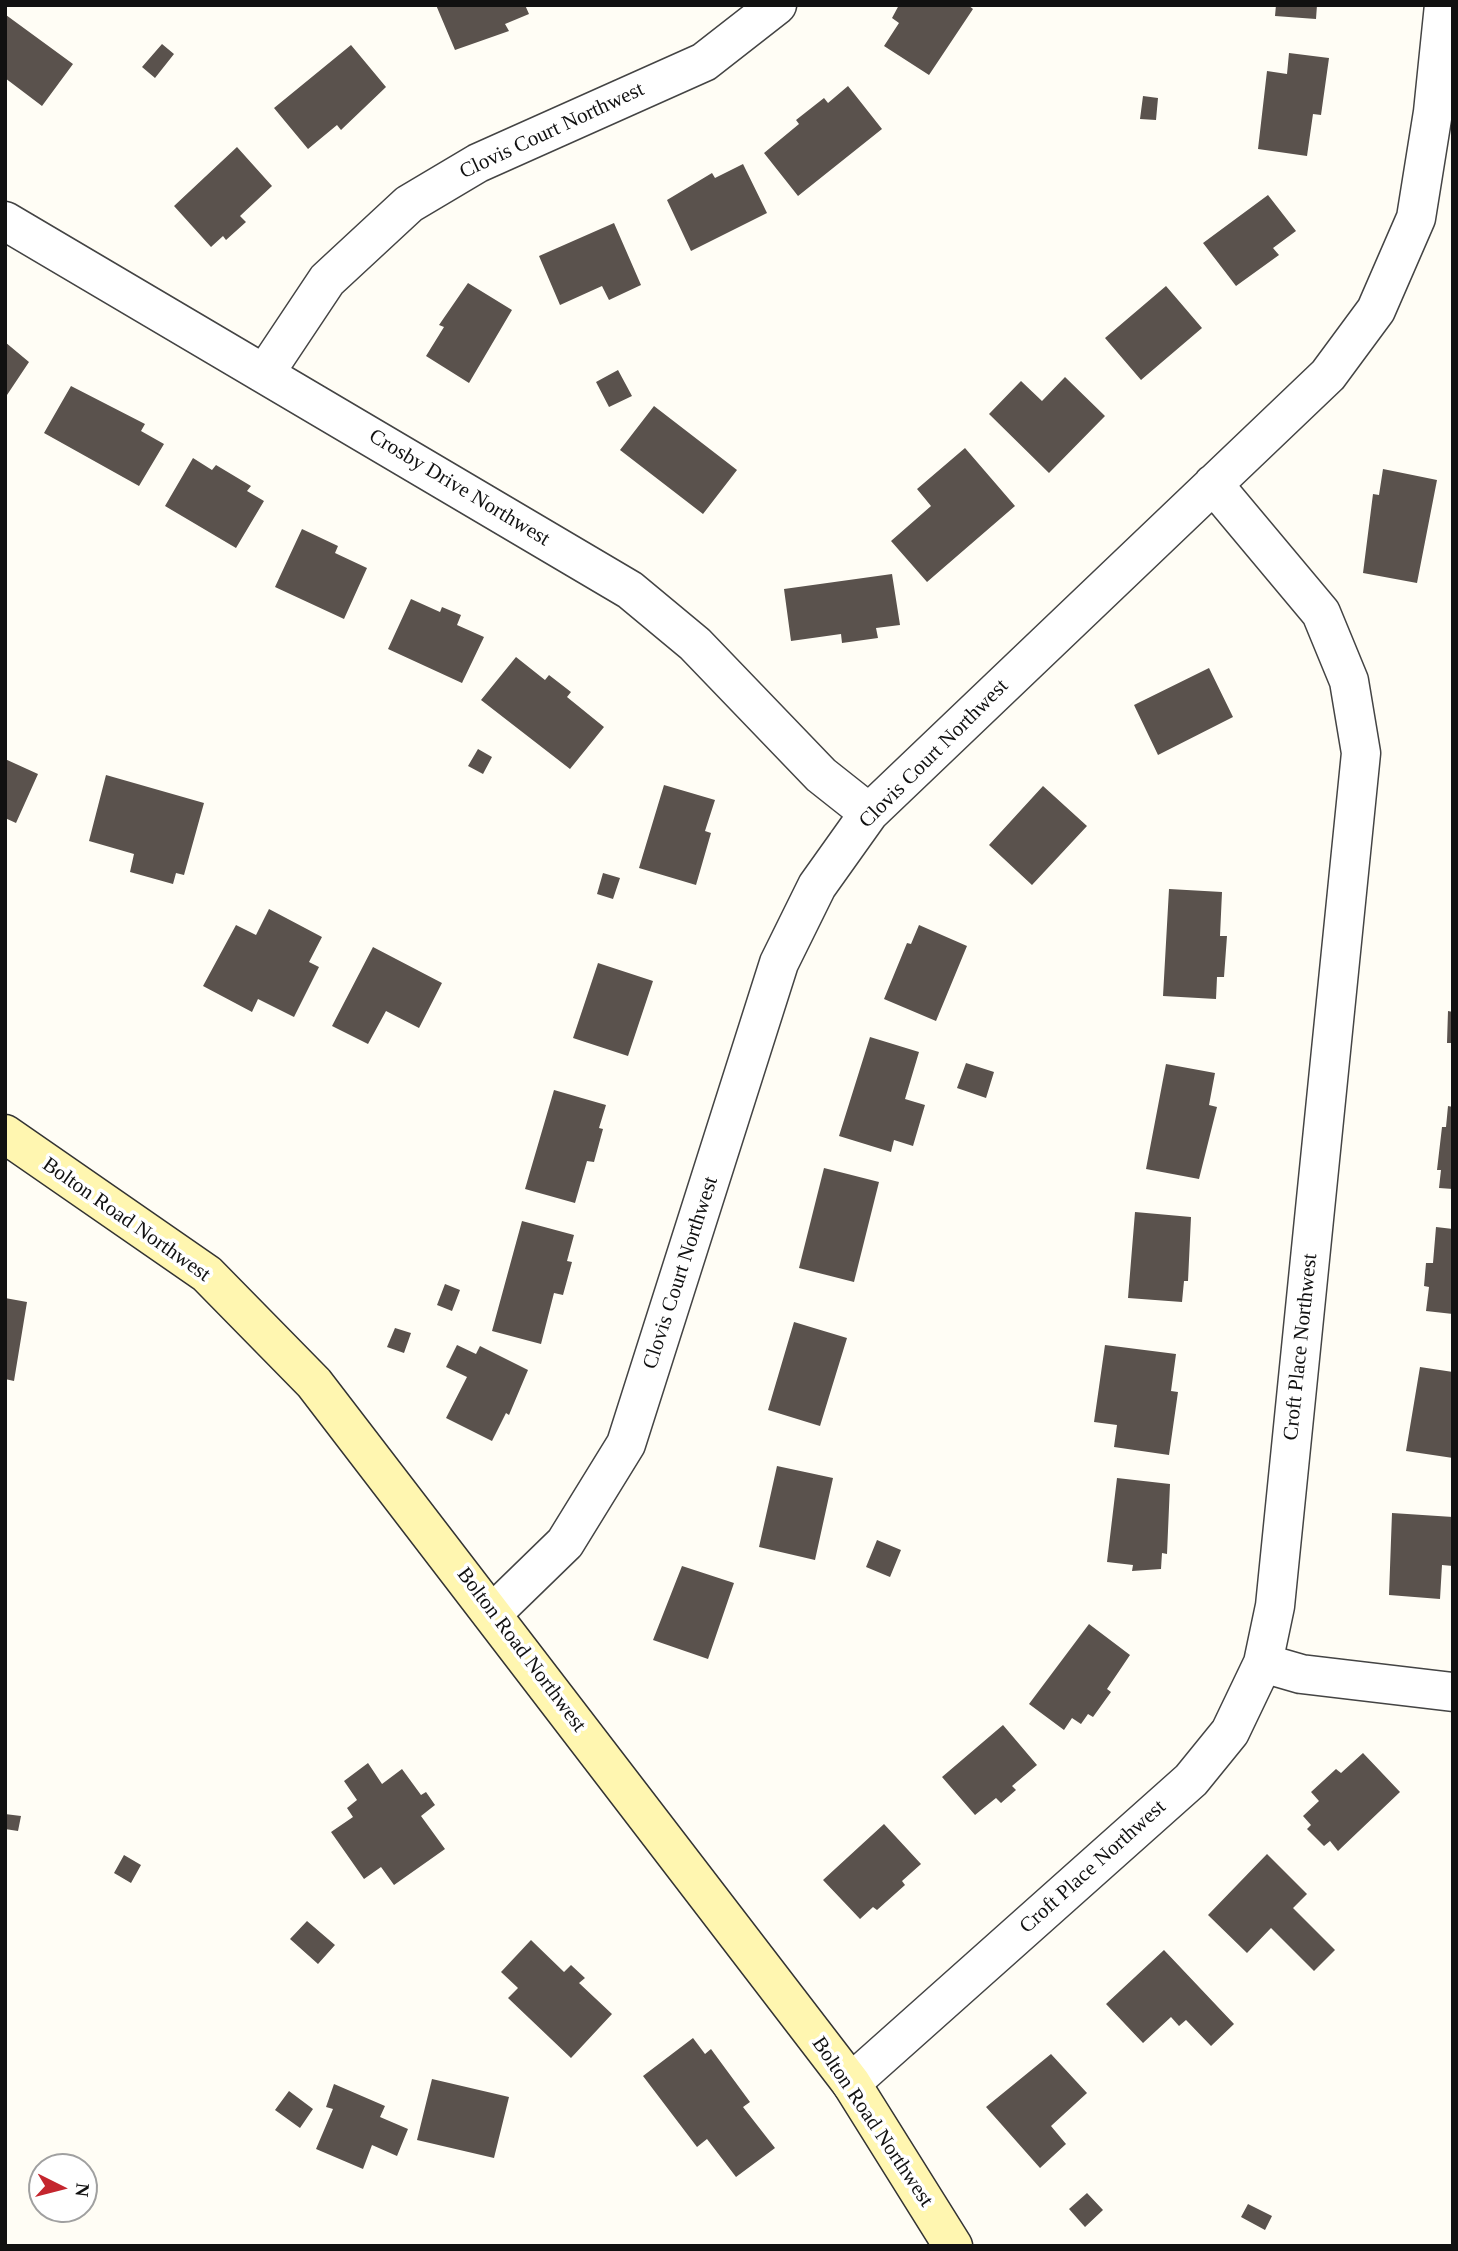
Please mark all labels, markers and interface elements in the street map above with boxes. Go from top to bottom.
street label: Clovis Court Northwest [456,77,648,185]
street label: Crosby Drive Northwest [364,424,554,552]
street label: Clovis Court Northwest [854,674,1014,834]
street label: Bolton Road Northwest [37,1152,215,1288]
street label: Clovis Court Northwest [638,1174,724,1372]
street label: Croft Place Northwest [1279,1252,1323,1442]
street label: Bolton Road Northwest [451,1563,591,1737]
street label: Croft Place Northwest [1015,1795,1171,1939]
street label: Bolton Road Northwest [806,2032,938,2212]
north arrow [28,2153,98,2223]
text: N [71,2182,94,2198]

